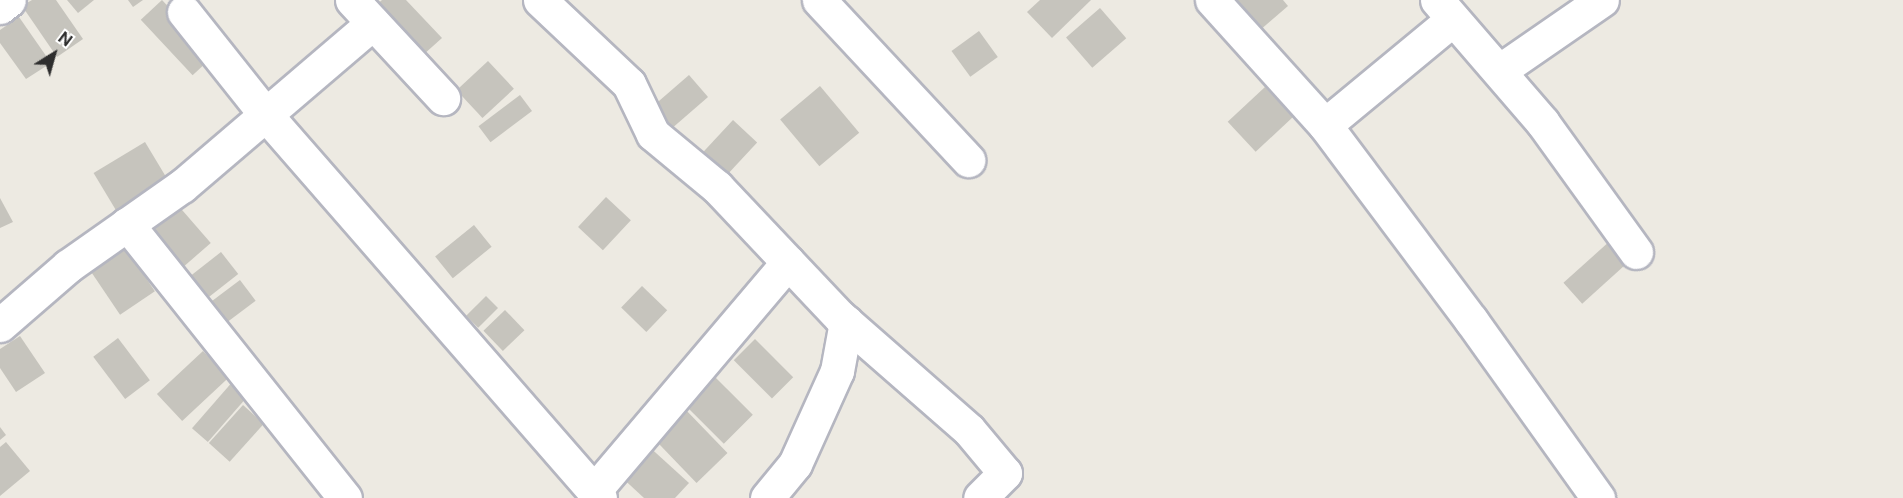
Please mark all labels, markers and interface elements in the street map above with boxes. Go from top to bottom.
north arrow [24,24,84,84]
text: N [54,28,76,51]

